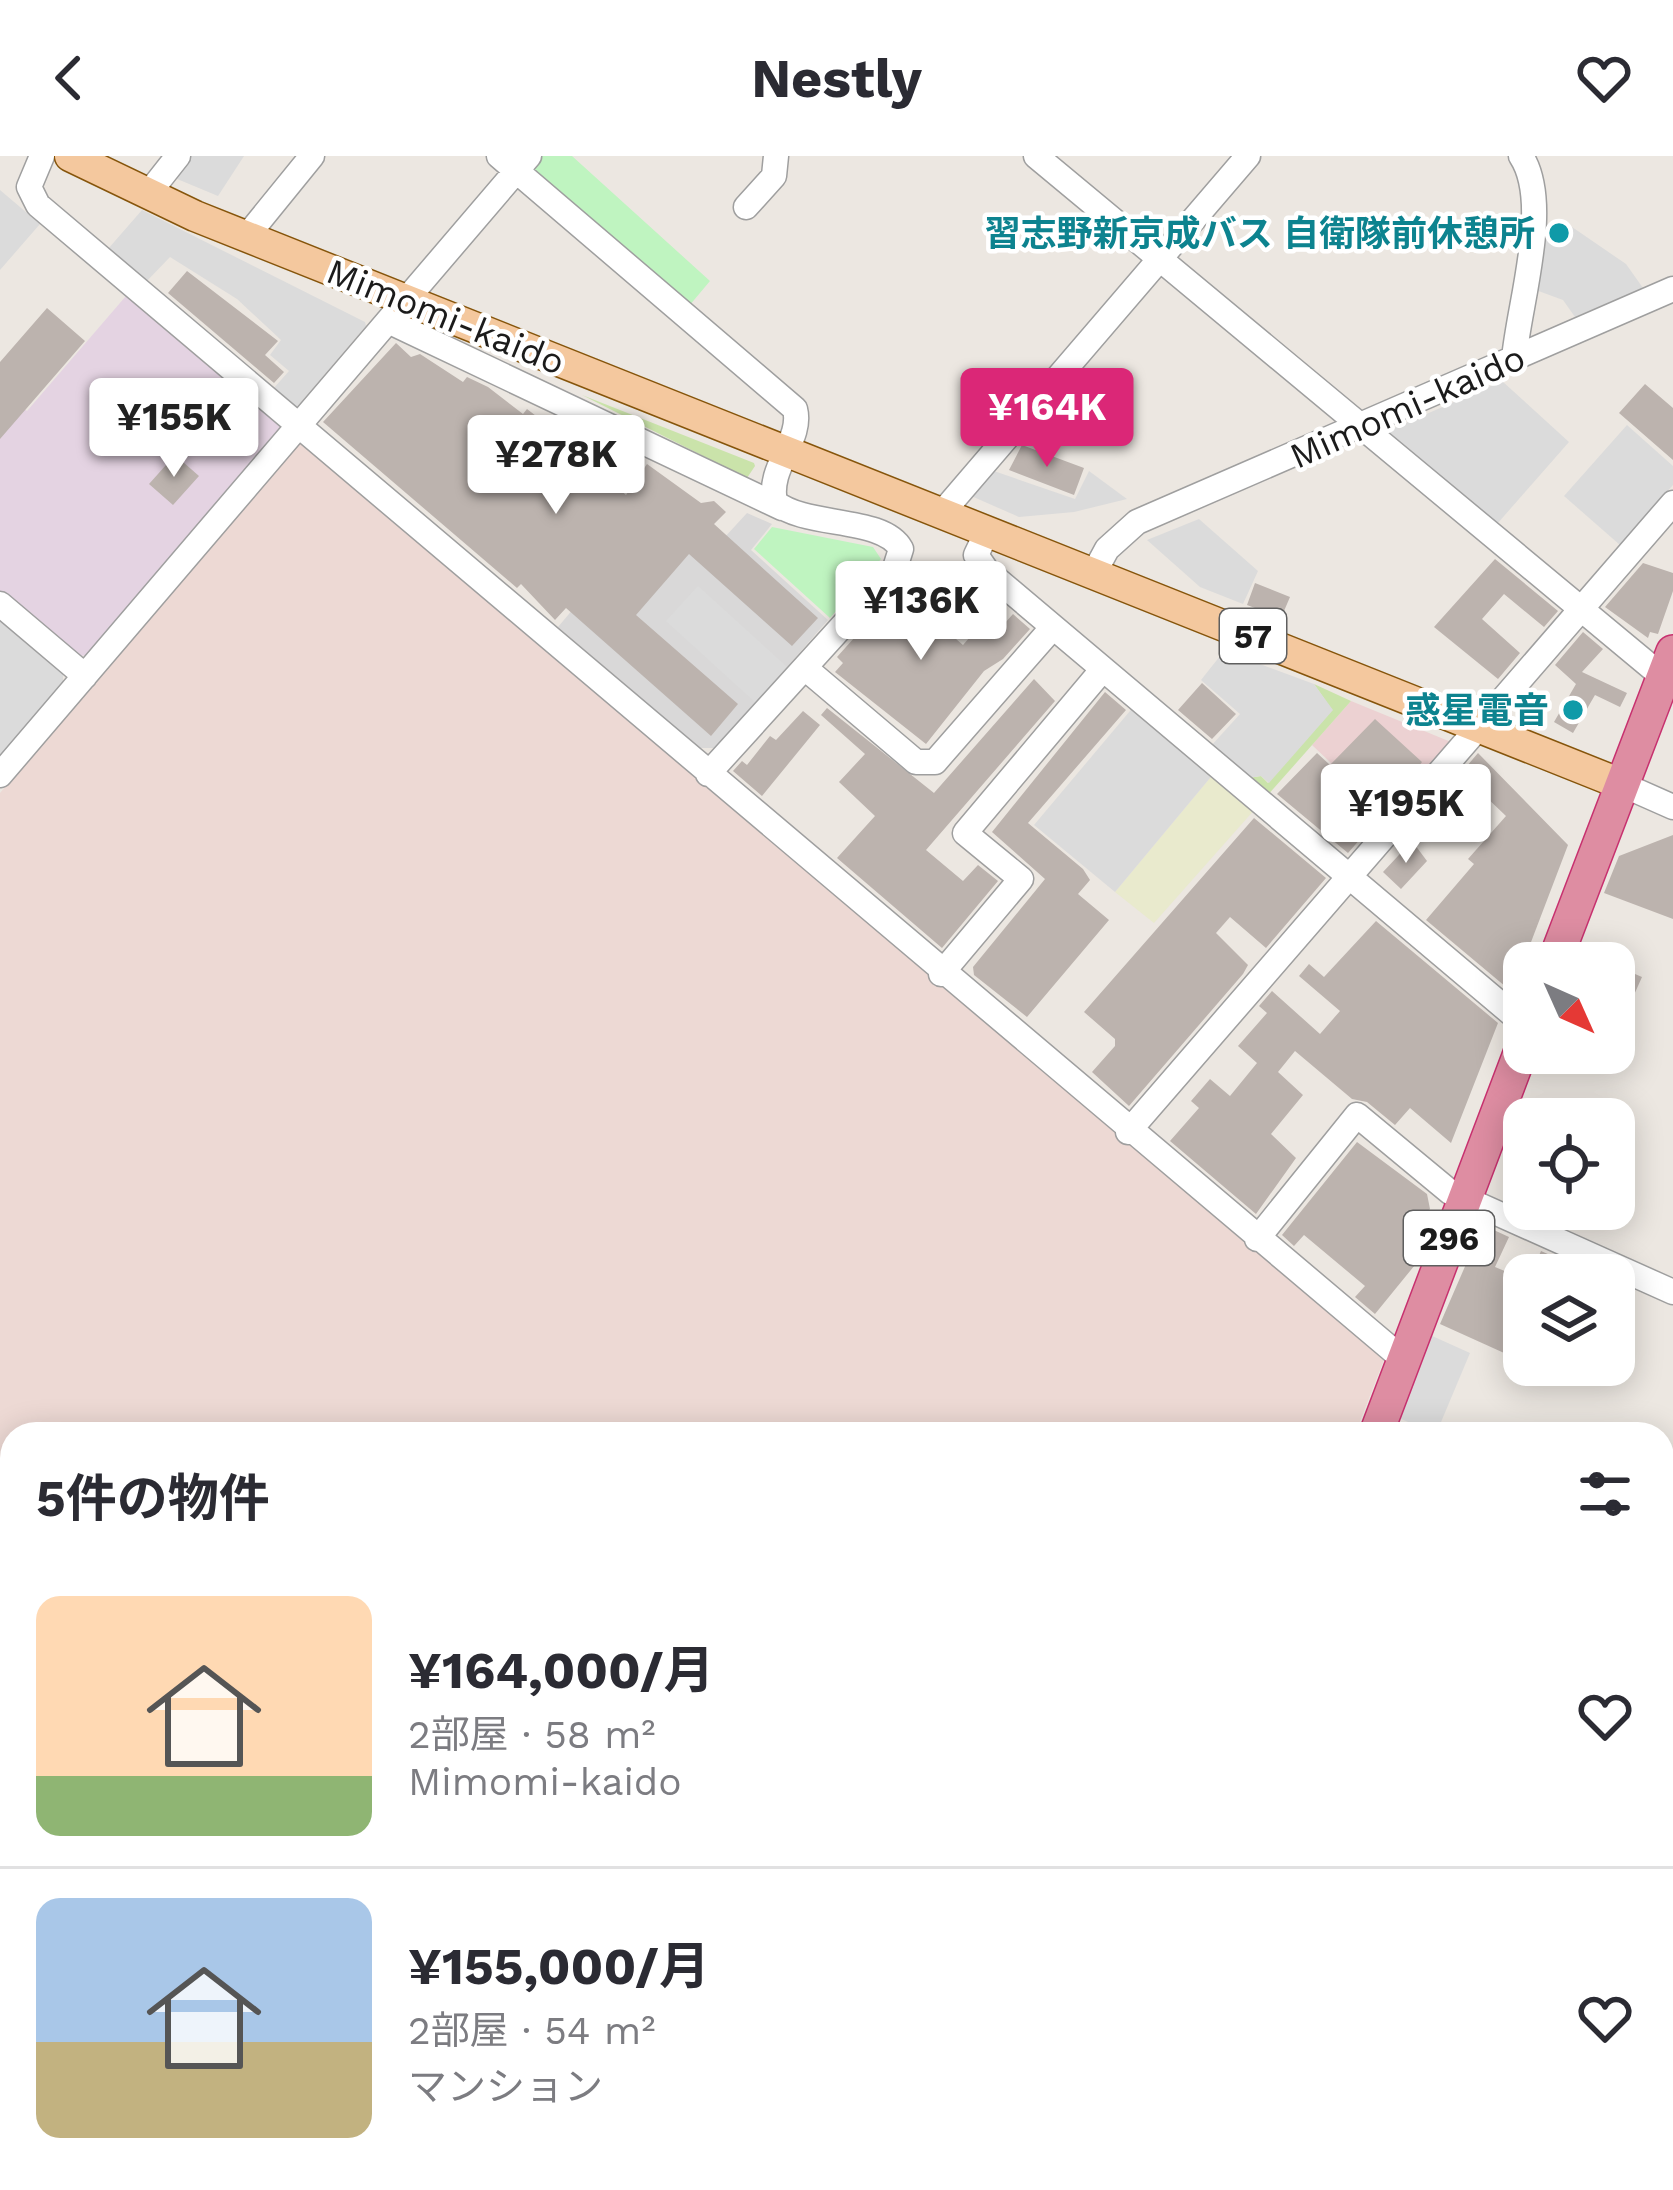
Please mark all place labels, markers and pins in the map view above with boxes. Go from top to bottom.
place label: 習志野新京成バス 自衛隊前休憩所 [985,213,1535,255]
marker: 習志野新京成バス 自衛隊前休憩所 [1546,220,1572,246]
pin: ¥164K [963,368,1131,470]
pin: ¥155K [90,378,258,480]
pin: ¥278K [472,415,640,517]
pin: ¥136K [837,561,1005,663]
place label: 惑星電音 [1405,690,1549,732]
marker: 惑星電音 [1560,697,1586,723]
pin: ¥195K [1322,764,1490,866]

